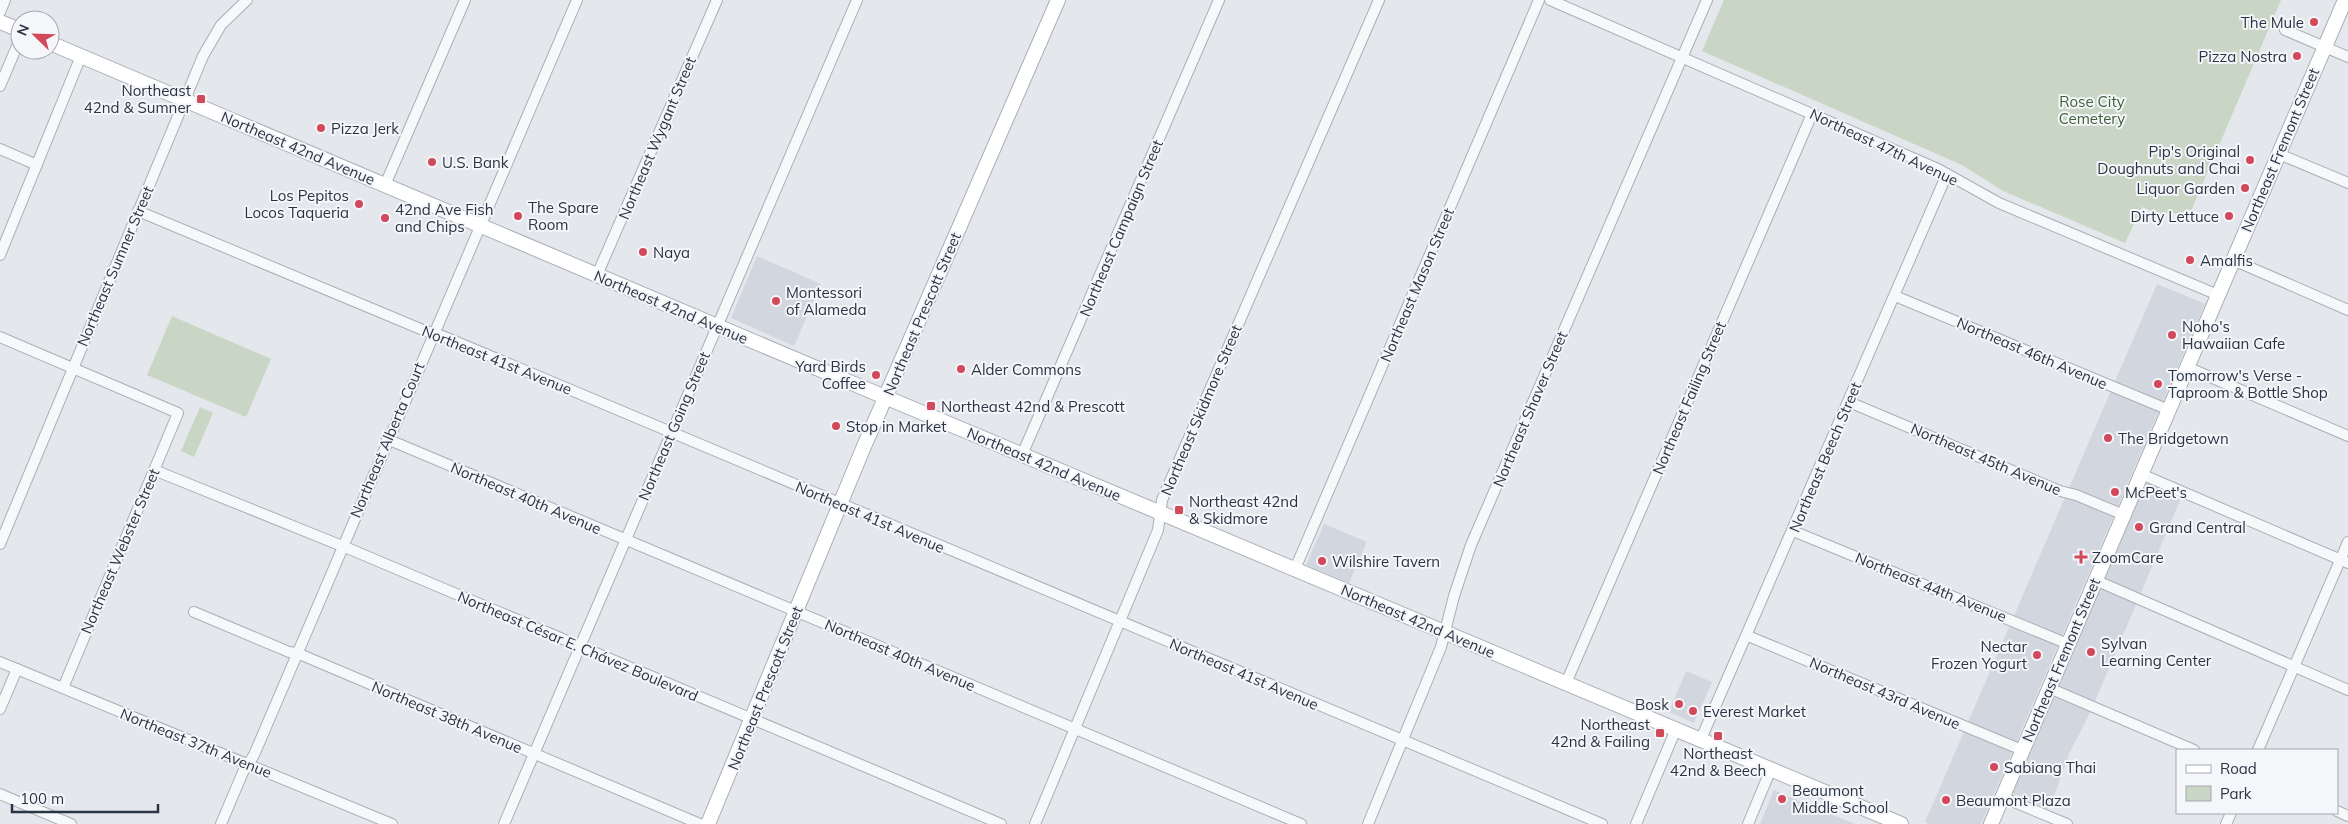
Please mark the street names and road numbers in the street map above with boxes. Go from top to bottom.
street label: Northeast Wygant Street [614,54,700,222]
street label: Northeast Fremont Street [2237,65,2323,235]
street label: Northeast 47th Avenue [1807,104,1961,190]
street label: Northeast 42nd Avenue [218,107,378,189]
street label: Northeast Campaign Street [1075,137,1167,319]
street label: Northeast Sumner Street [73,183,157,349]
street label: Northeast Mason Street [1376,205,1458,365]
street label: Northeast Prescott Street [879,230,965,398]
street label: Northeast 42nd Avenue [591,266,751,348]
street label: Northeast 46th Avenue [1954,313,2110,393]
street label: Northeast Failing Street [1648,319,1730,477]
street label: Northeast 41st Avenue [419,321,575,399]
street label: Northeast Skidmore Street [1156,322,1246,498]
street label: Northeast Shaver Street [1489,328,1571,490]
street label: Northeast Going Street [634,349,714,503]
street label: Northeast Alberta Court [346,359,428,521]
street label: Northeast Beech Street [1785,379,1865,535]
street label: Northeast 45th Avenue [1908,419,2064,499]
street label: Northeast 42nd Avenue [964,423,1124,505]
street label: Northeast 40th Avenue [448,458,604,538]
street label: Northeast Webster Street [77,465,163,637]
street label: Northeast 41st Avenue [793,477,947,557]
street label: Northeast 44th Avenue [1853,548,2009,626]
street label: Northeast Fremont Street [2018,575,2104,745]
street label: Northeast 42nd Avenue [1338,580,1498,662]
street label: Northeast César E. Chávez Boulevard [455,587,701,705]
street label: Northeast Prescott Street [723,603,807,773]
street label: Northeast 40th Avenue [822,615,978,695]
street label: Northeast 41st Avenue [1167,634,1321,714]
street label: Northeast 43rd Avenue [1807,653,1963,733]
street label: Northeast 38th Avenue [369,677,525,757]
street label: Northeast 37th Avenue [118,704,274,782]

